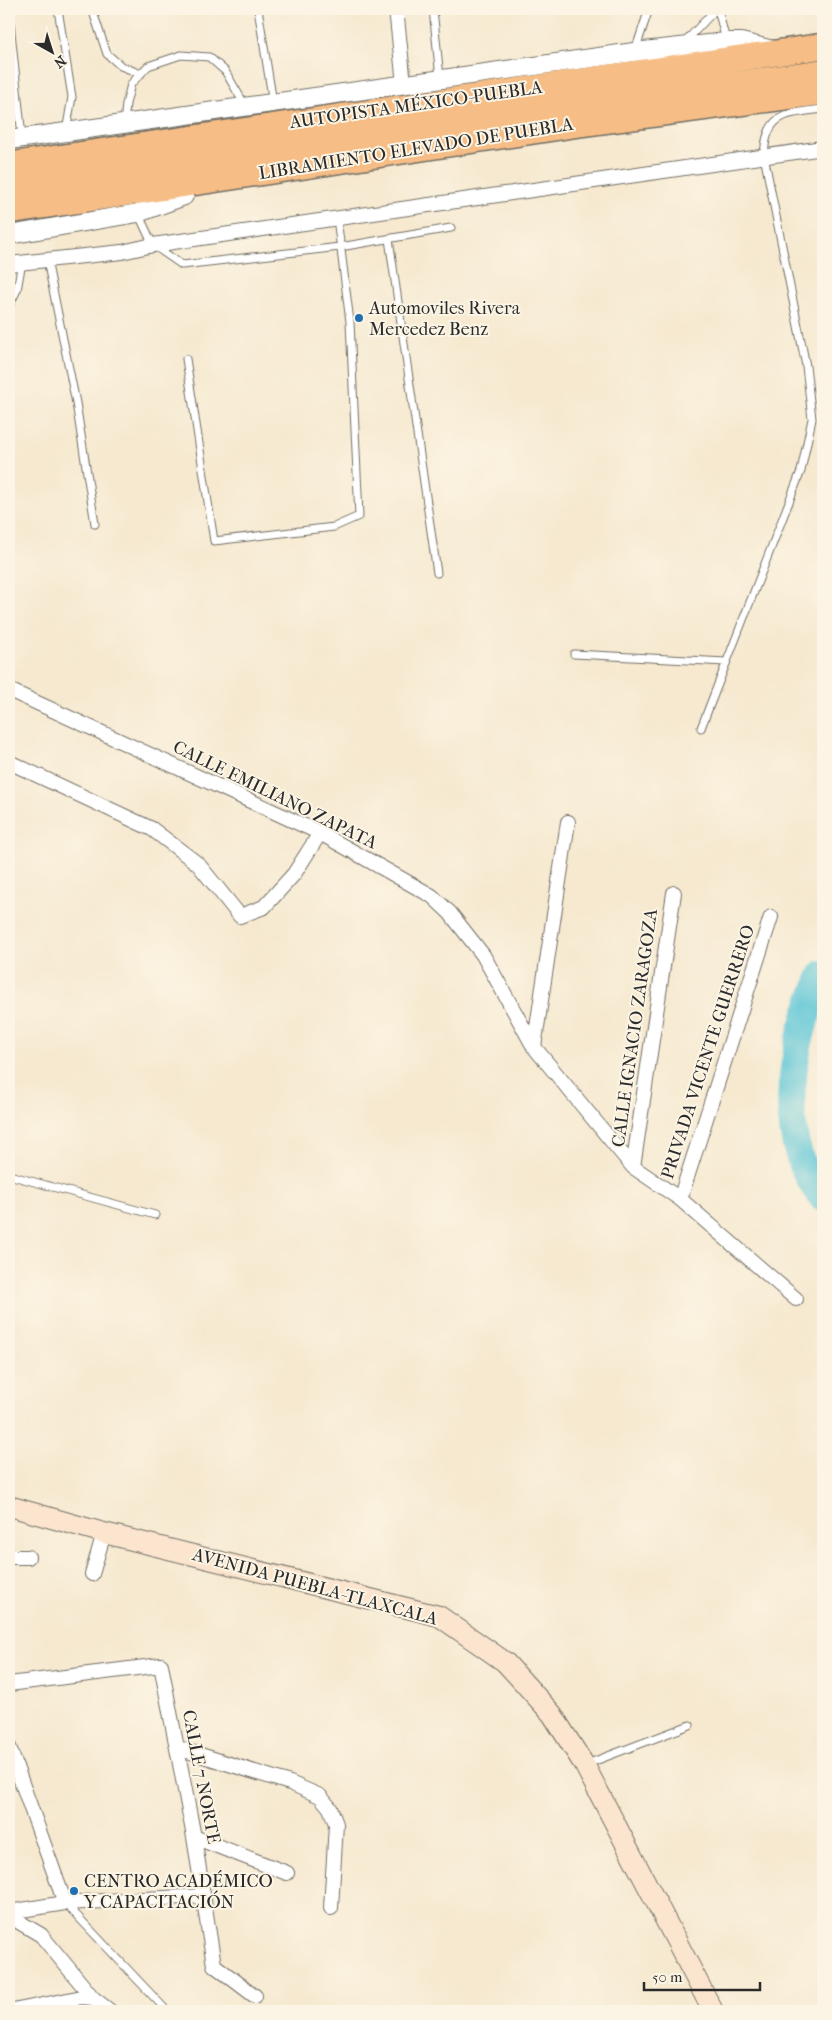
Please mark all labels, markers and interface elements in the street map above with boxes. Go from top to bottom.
north arrow [28,28,78,78]
text: N [50,52,69,72]
street label: AUTOPISTA MÉXICO-PUEBLA [287,76,544,133]
street label: LIBRAMIENTO ELEVADO DE PUEBLA [257,114,575,184]
place label: Automoviles Rivera Mercedez Benz [368,298,521,340]
marker: Automoviles Rivera Mercedez Benz [353,312,365,324]
street label: CALLE EMILIANO ZAPATA [170,736,381,854]
street label: CALLE IGNACIO ZARAGOZA [608,907,662,1149]
street label: PRIVADA VICENTE GUERRERO [657,922,759,1182]
street label: AVENIDA PUEBLA-TLAXCALA [189,1544,440,1630]
street label: CALLE 7 NORTE [178,1708,224,1846]
place label: CENTRO ACADÉMICO Y CAPACITACIÓN [83,1870,273,1913]
marker: CENTRO ACADÉMICO Y CAPACITACIÓN [68,1885,80,1897]
scale bar [644,1960,761,1992]
text: 50 m [652,1968,683,1986]

